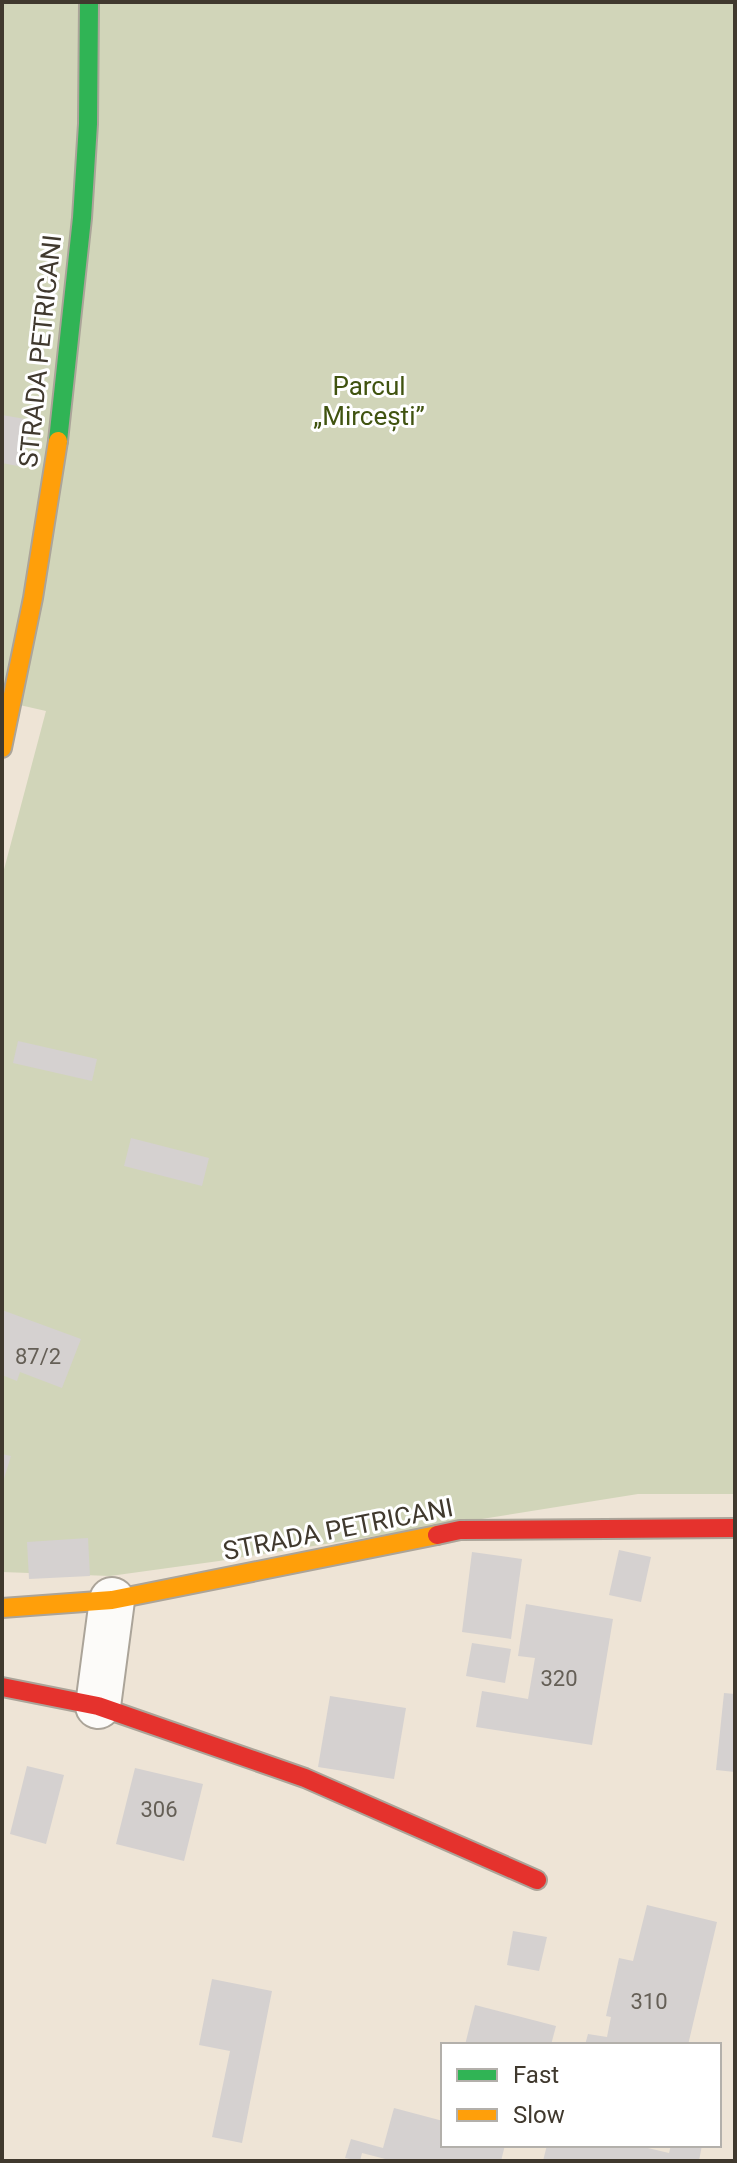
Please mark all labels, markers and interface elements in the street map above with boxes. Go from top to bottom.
street label: STRADA PETRICANI [13,233,67,469]
park label: Parcul „Mircești” [313,371,425,432]
house number: 87/2 [15,1344,61,1369]
street label: STRADA PETRICANI [220,1492,456,1566]
house number: 320 [540,1666,578,1691]
house number: 306 [140,1797,178,1822]
house number: 310 [630,1989,668,2014]
legend [441,2043,721,2147]
text: Fast [513,2061,559,2089]
text: Slow [513,2101,565,2129]

